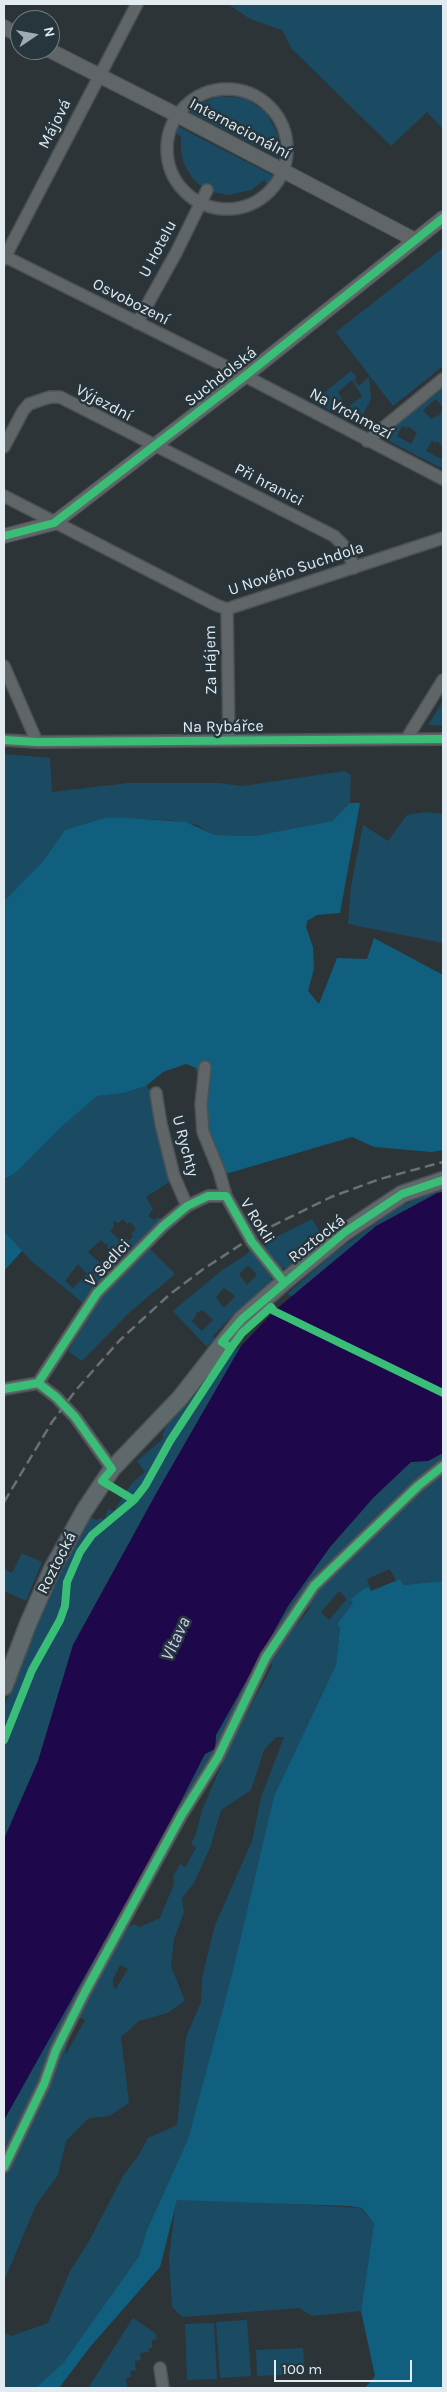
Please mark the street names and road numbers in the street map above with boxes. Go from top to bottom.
street label: Internacionální [186,94,294,164]
street label: Májová [34,96,76,152]
street label: U Hotelu [135,217,181,281]
street label: Osvobození [89,274,173,330]
street label: Suchdolská [181,343,261,411]
street label: Výjezdní [72,380,136,426]
street label: Na Vrchmezí [306,384,396,444]
street label: Při hranici [231,459,307,511]
street label: U Nového Suchdola [226,538,366,600]
street label: Za Hájem [201,625,221,695]
street label: Na Rybářce [182,717,264,737]
street label: U Rychty [168,1113,202,1179]
street label: V Rokli [236,1195,278,1247]
street label: Roztocká [285,1211,349,1267]
street label: V Sedlci [81,1235,135,1291]
street label: Roztocká [33,1529,81,1597]

